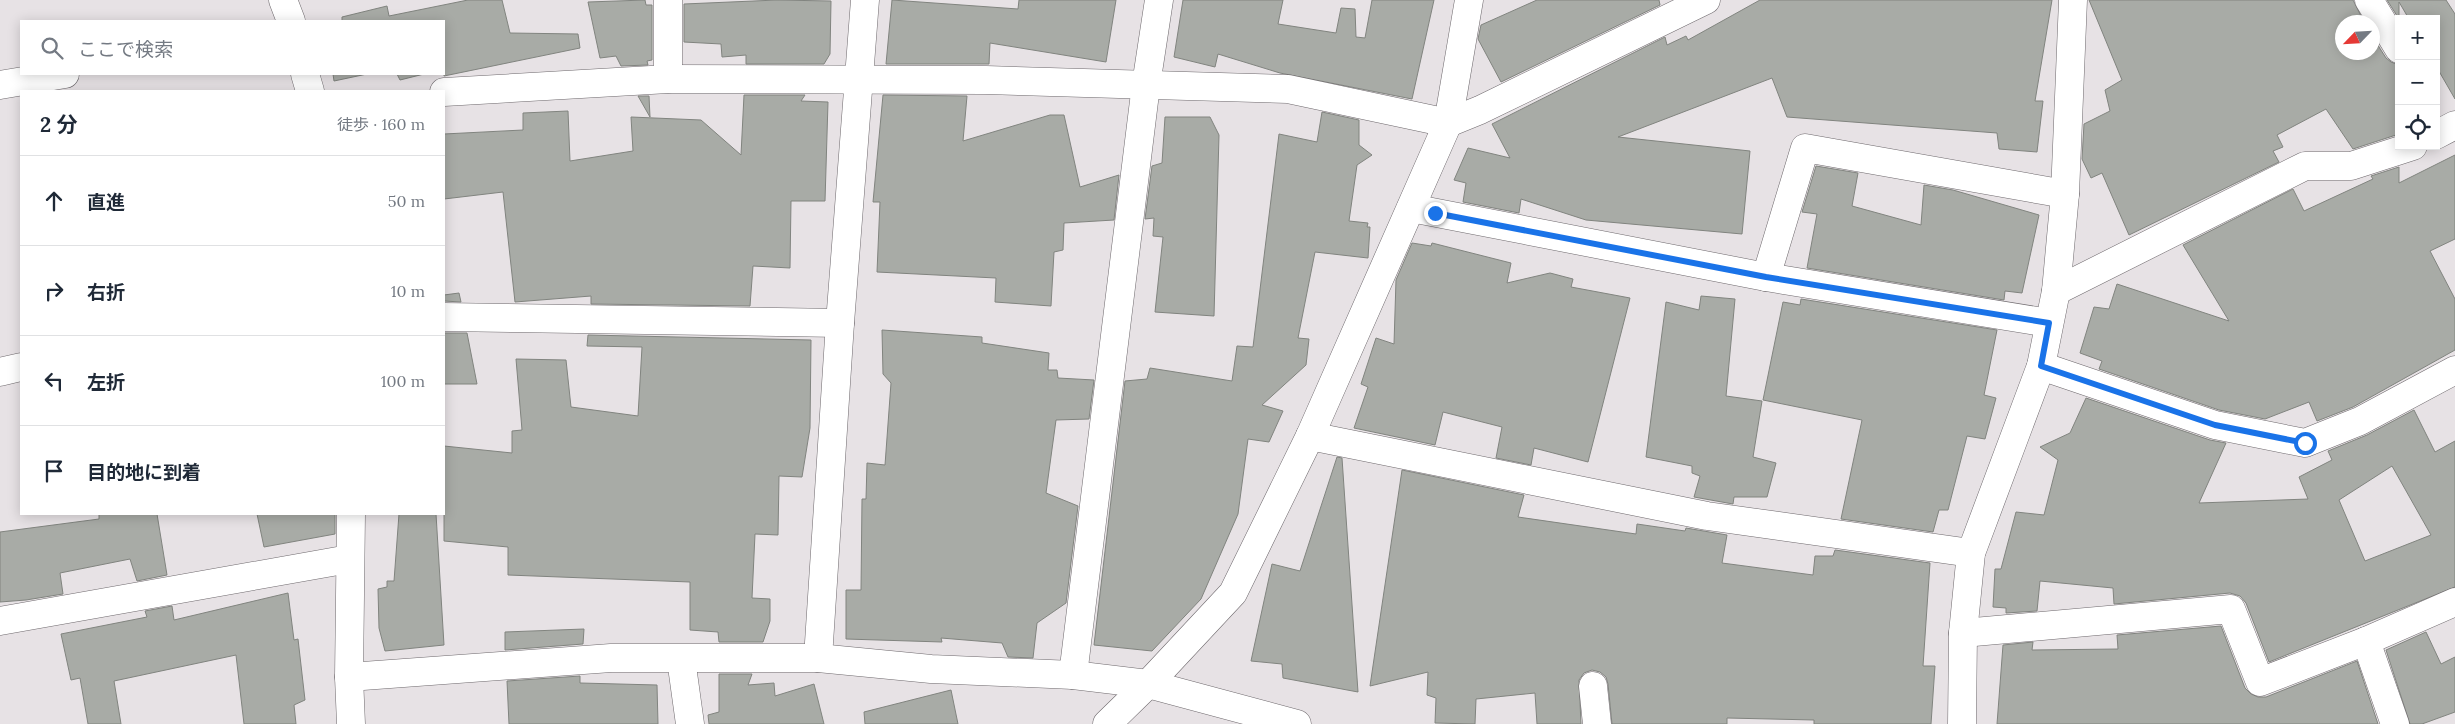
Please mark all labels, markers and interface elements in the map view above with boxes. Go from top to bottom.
north arrow [2335,15,2380,60]
map controls [2395,15,2440,150]
button: + [2395,15,2440,60]
search box [20,20,445,75]
icon: search [38,34,66,62]
text: ここで検索 [78,37,173,61]
button: − [2395,60,2440,105]
button: locate [2395,105,2440,150]
text: 2 分 [40,111,78,138]
text: 徒歩 · 160 m [337,114,425,134]
icon: ahead [40,187,68,215]
text: 直進 [87,190,125,214]
text: 50 m [388,191,425,211]
route end [1424,202,1447,225]
icon: right [40,277,68,305]
text: 右折 [87,280,125,304]
text: 10 m [391,281,425,301]
icon: left [40,367,68,395]
text: 左折 [87,370,125,394]
text: 100 m [381,371,425,391]
route start [2294,432,2317,455]
icon: arrive [40,457,68,485]
text: 目的地に到着 [87,460,201,484]

